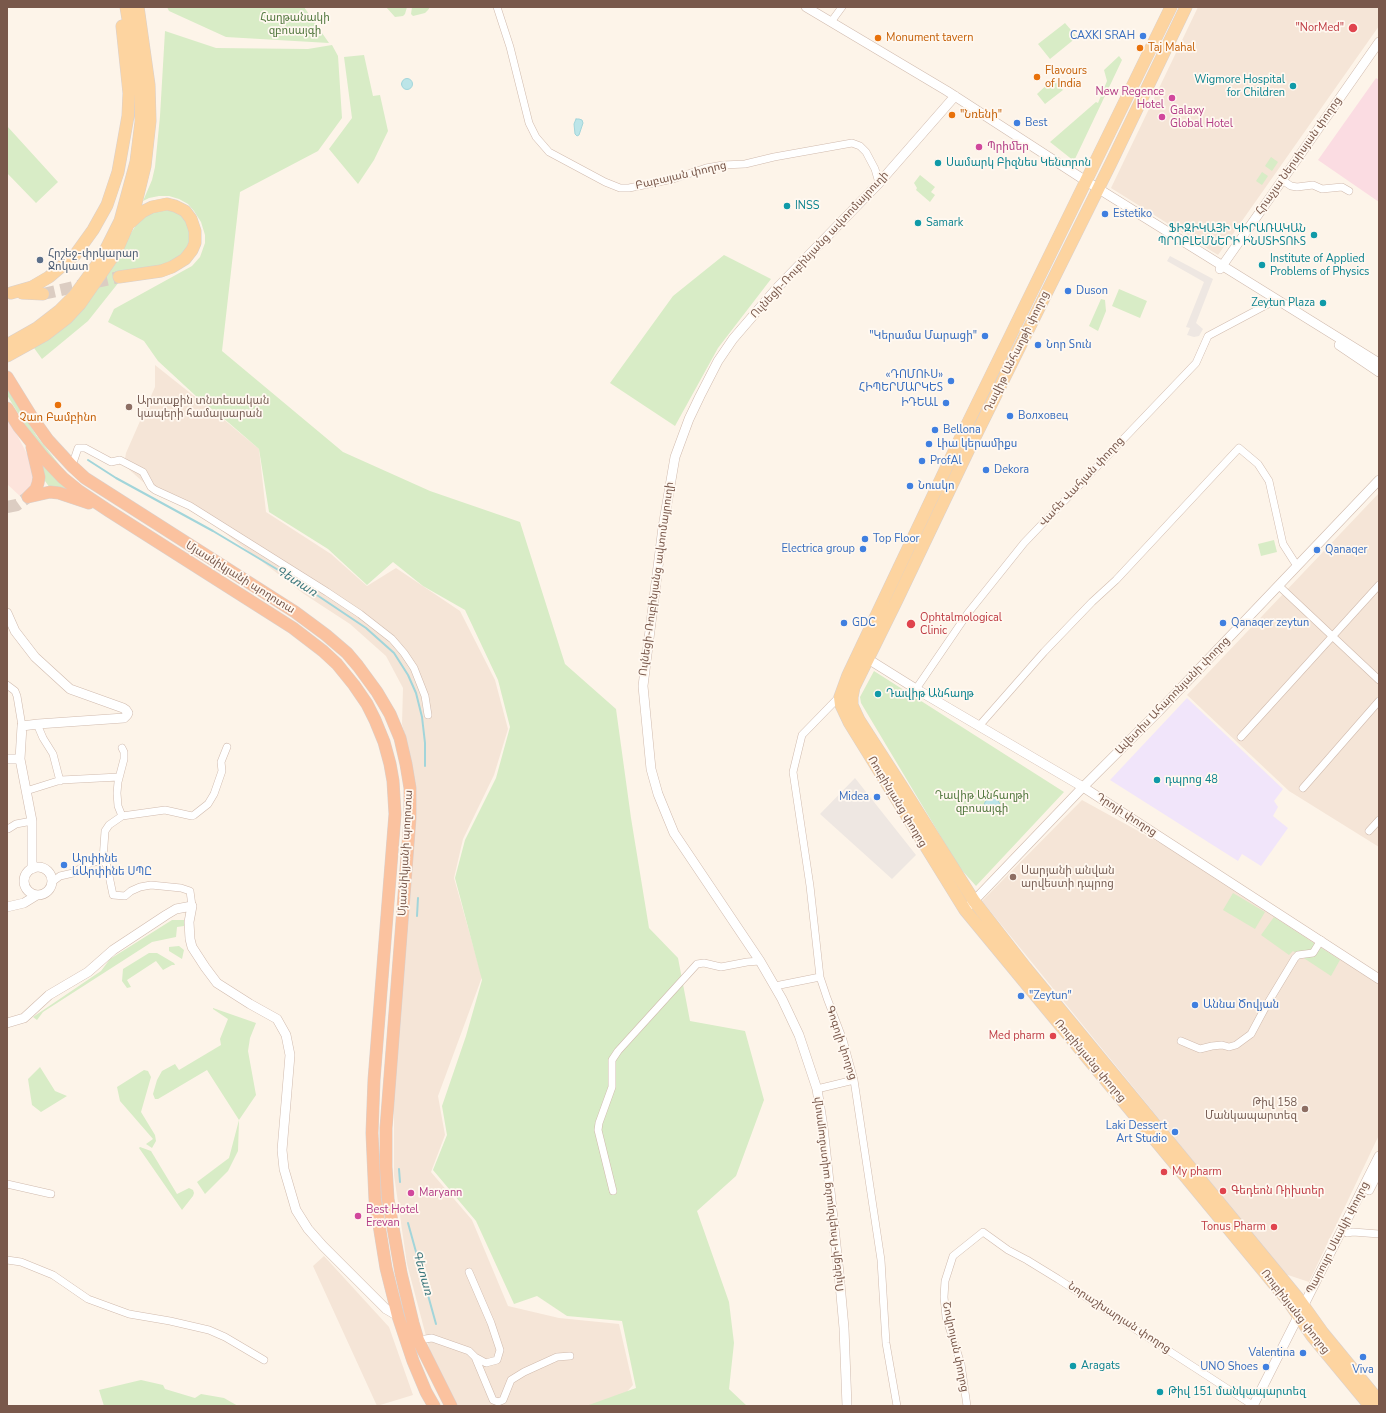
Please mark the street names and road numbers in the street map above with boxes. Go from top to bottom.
street label: Հրաչյա Ներսիսյան փողոց [1253,94,1345,218]
street label: Բաբայան փողոց [634,159,728,193]
street label: Ուլնեցի-Ռուբինյանց ավտոմայրուղի [748,169,892,321]
street label: Դավիթ Անհաղթի փողոց [982,289,1052,415]
street label: Վահե Վահյան փողոց [1037,434,1127,530]
street label: Ուլնեցի-Ռուբինյանց ավտոմայրուղի [637,481,677,677]
street label: Մյասնիկյանի պողոտա [183,539,297,617]
street label: Ավետիս Ահարոնյանի փողոց [1113,634,1233,758]
street label: Ռուբինյանց փողոց [865,754,929,850]
street label: Մյասնիկյանի պողոտա [396,790,416,916]
street label: Դրոյի փողոց [1093,790,1159,840]
street label: Գոգոլի փողոց [823,1004,859,1082]
street label: Ռուբինյանց փողոց [1052,1017,1128,1105]
street label: Ուլնեցի-Ռուբինյանց ավտոմայրուղի [811,1096,847,1292]
street label: Պարույր Սևակի փողոց [1304,1179,1372,1297]
street label: Ռուբինյանց փողոց [1258,1267,1332,1357]
street label: Նորաշխարյան փողոց [1065,1280,1173,1356]
street label: Շովրոյան փողոց [939,1301,971,1393]

